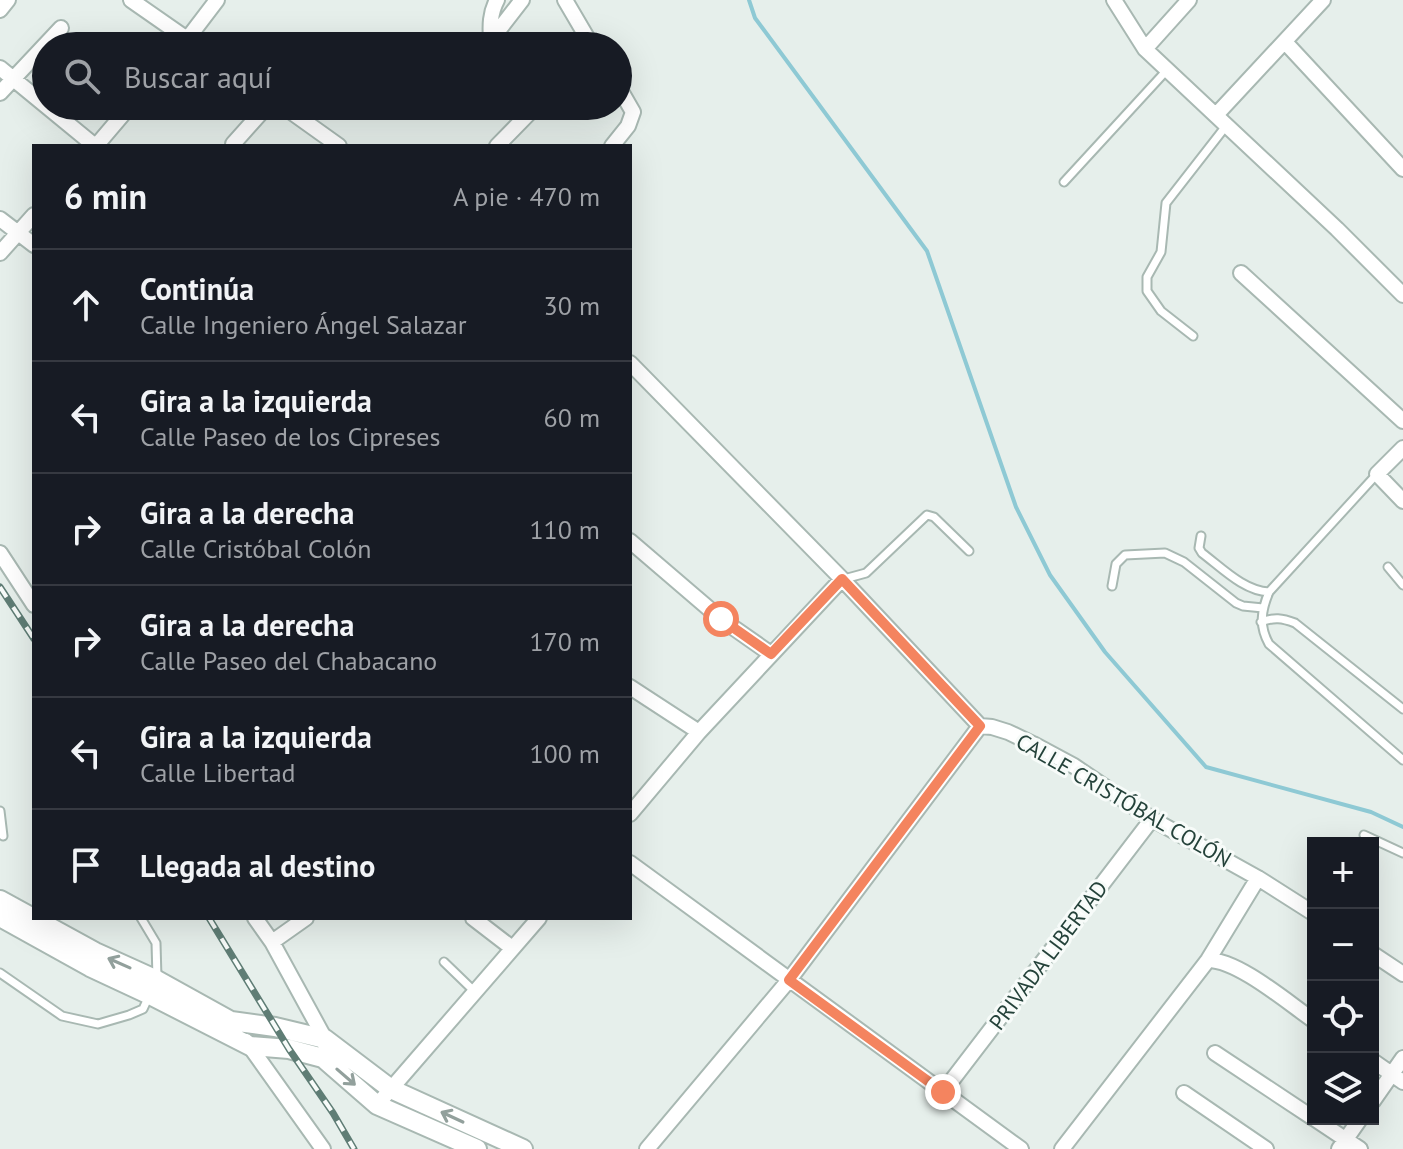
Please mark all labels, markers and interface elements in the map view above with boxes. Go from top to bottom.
search box [32,32,632,120]
icon: search [60,54,104,98]
text: Buscar aquí [124,57,272,96]
text: 6 min [64,174,147,218]
text: A pie · 470 m [453,180,600,213]
text: Continúa [140,269,254,308]
icon: ahead [64,283,108,327]
text: 30 m [544,289,600,322]
text: Calle Ingeniero Ángel Salazar [140,308,467,341]
text: Gira a la izquierda [140,381,372,420]
icon: left [64,395,108,439]
text: 60 m [544,401,600,434]
text: Calle Paseo de los Cipreses [140,420,440,453]
text: Gira a la derecha [140,493,354,532]
icon: right [64,507,108,551]
text: 110 m [529,513,600,546]
text: Calle Cristóbal Colón [140,532,371,565]
route start [703,601,739,637]
text: Gira a la derecha [140,605,354,644]
icon: right [64,619,108,663]
text: 170 m [529,625,600,658]
text: Calle Paseo del Chabacano [140,644,437,677]
text: Gira a la izquierda [140,717,372,756]
street label: CALLE CRISTÓBAL COLÓN [1011,727,1237,873]
icon: left [64,731,108,775]
text: 100 m [529,737,600,770]
text: Calle Libertad [140,756,296,789]
map controls [1307,837,1379,1125]
button: + [1307,837,1379,909]
icon: arrive [64,843,108,887]
text: Llegada al destino [140,846,375,885]
street label: PRIVADA LIBERTAD [983,875,1113,1035]
button: − [1307,909,1379,981]
one-way arrow [107,955,131,970]
button: locate [1307,981,1379,1053]
button: layers [1307,1053,1379,1125]
one-way arrow [335,1068,355,1086]
route end [925,1074,961,1110]
one-way arrow [441,1108,465,1123]

